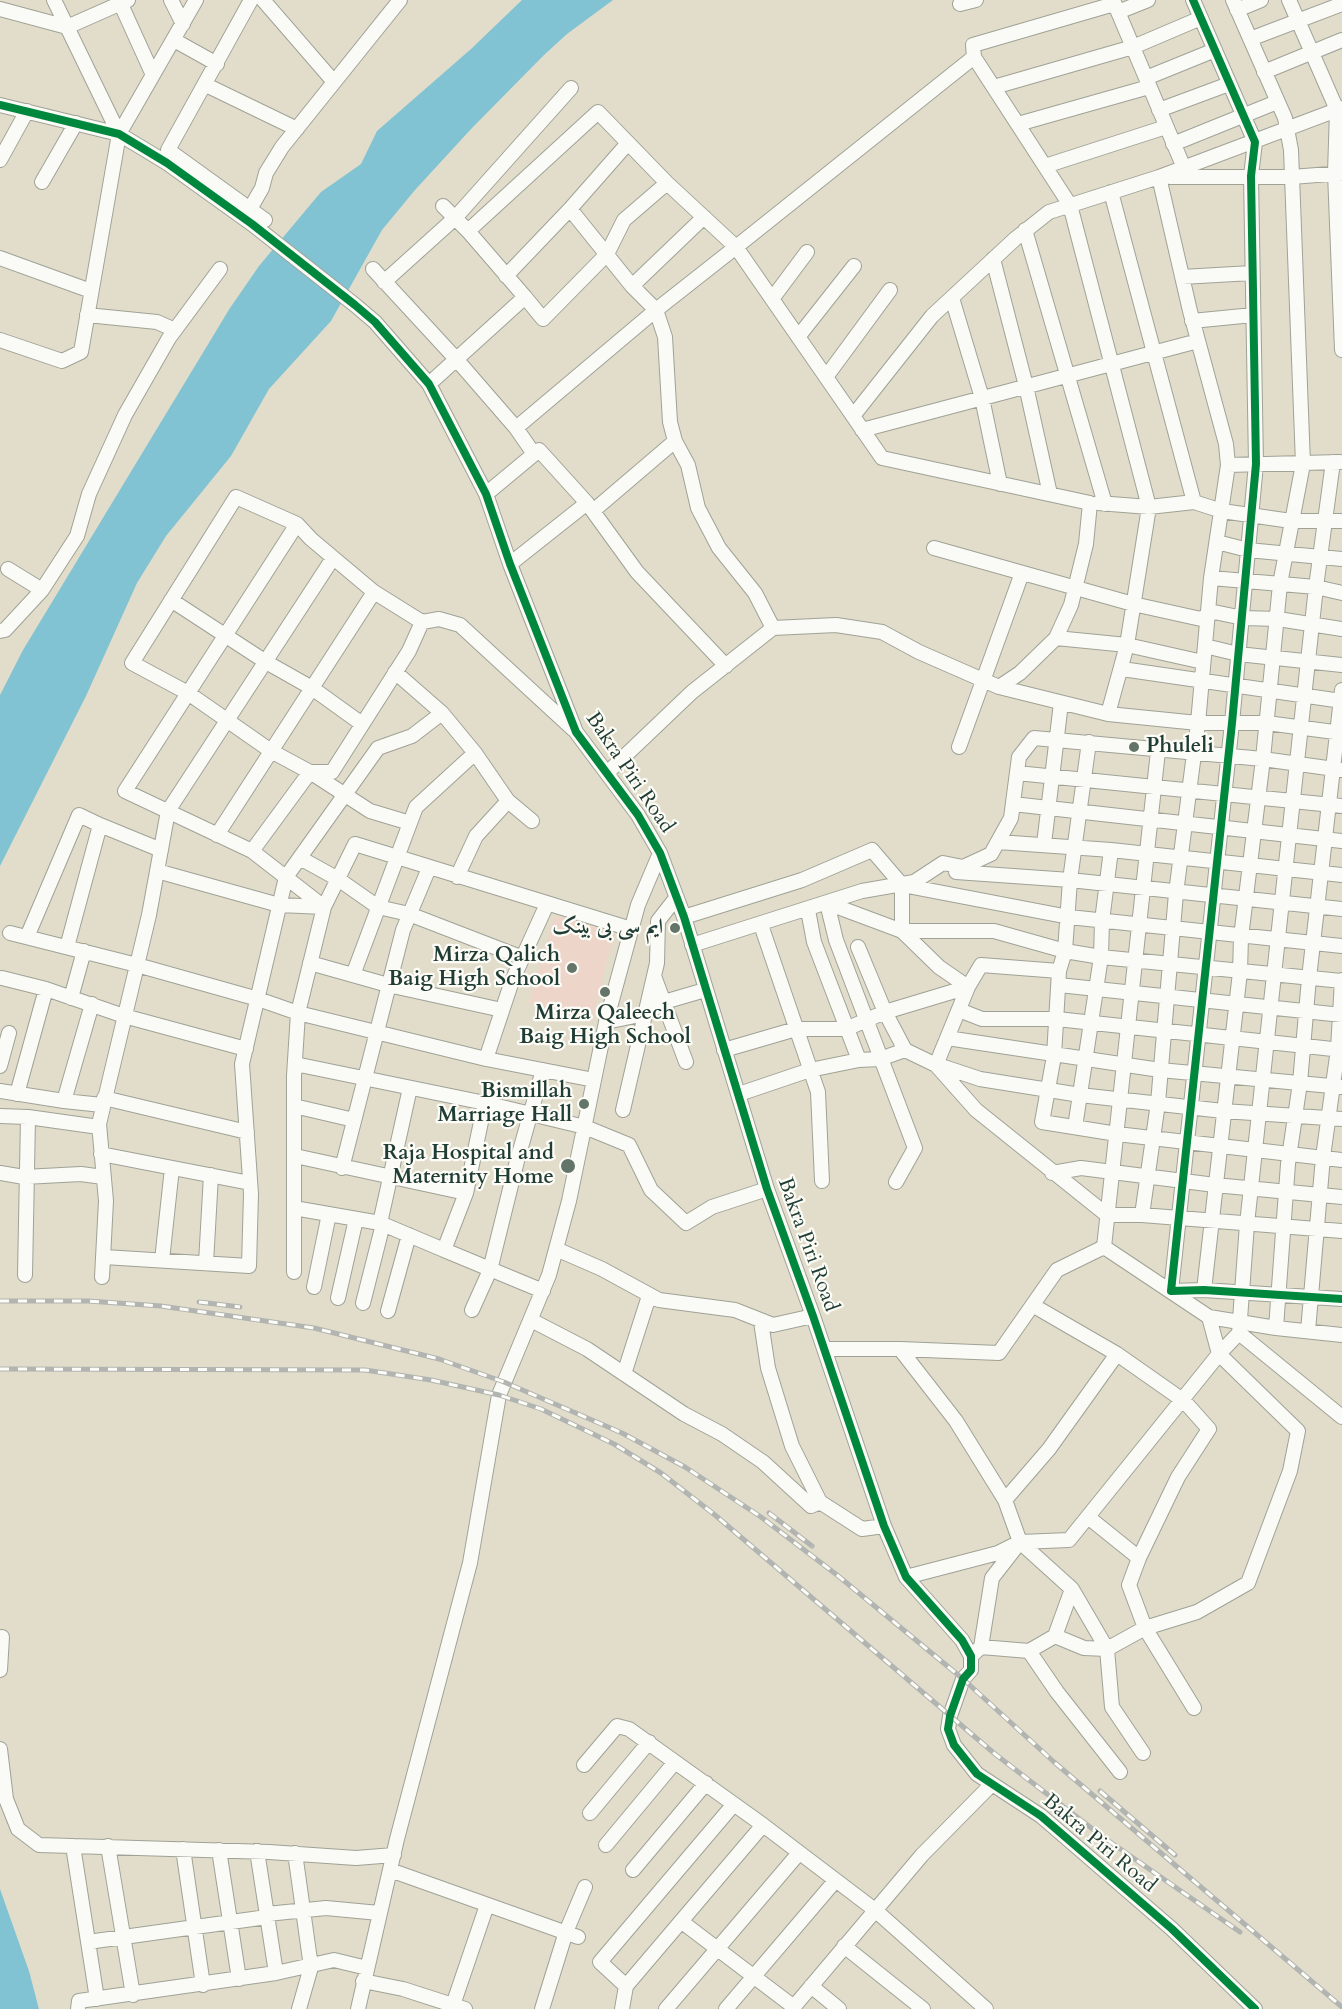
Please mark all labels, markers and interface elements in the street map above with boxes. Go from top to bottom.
street label: Bakra Piri Road [579,708,679,838]
place label: Phuleli [1146,734,1214,760]
marker: Phuleli [1127,740,1141,754]
place label: ایم سی بی بینک [552,915,663,941]
marker: ایم سی بی بینک [668,921,682,935]
place label: Mirza Qalich Baig High School [388,943,560,993]
marker: Mirza Qalich Baig High School [565,961,579,975]
marker: Mirza Qaleech Baig High School [598,985,612,999]
place label: Mirza Qaleech Baig High School [519,1001,691,1051]
place label: Bismillah Marriage Hall [437,1079,572,1129]
marker: Bismillah Marriage Hall [577,1097,591,1111]
place label: Raja Hospital and Maternity Home [383,1141,554,1191]
marker: Raja Hospital and Maternity Home [559,1157,577,1175]
street label: Bakra Piri Road [771,1175,843,1315]
street label: Bakra Piri Road [1037,1789,1161,1899]

